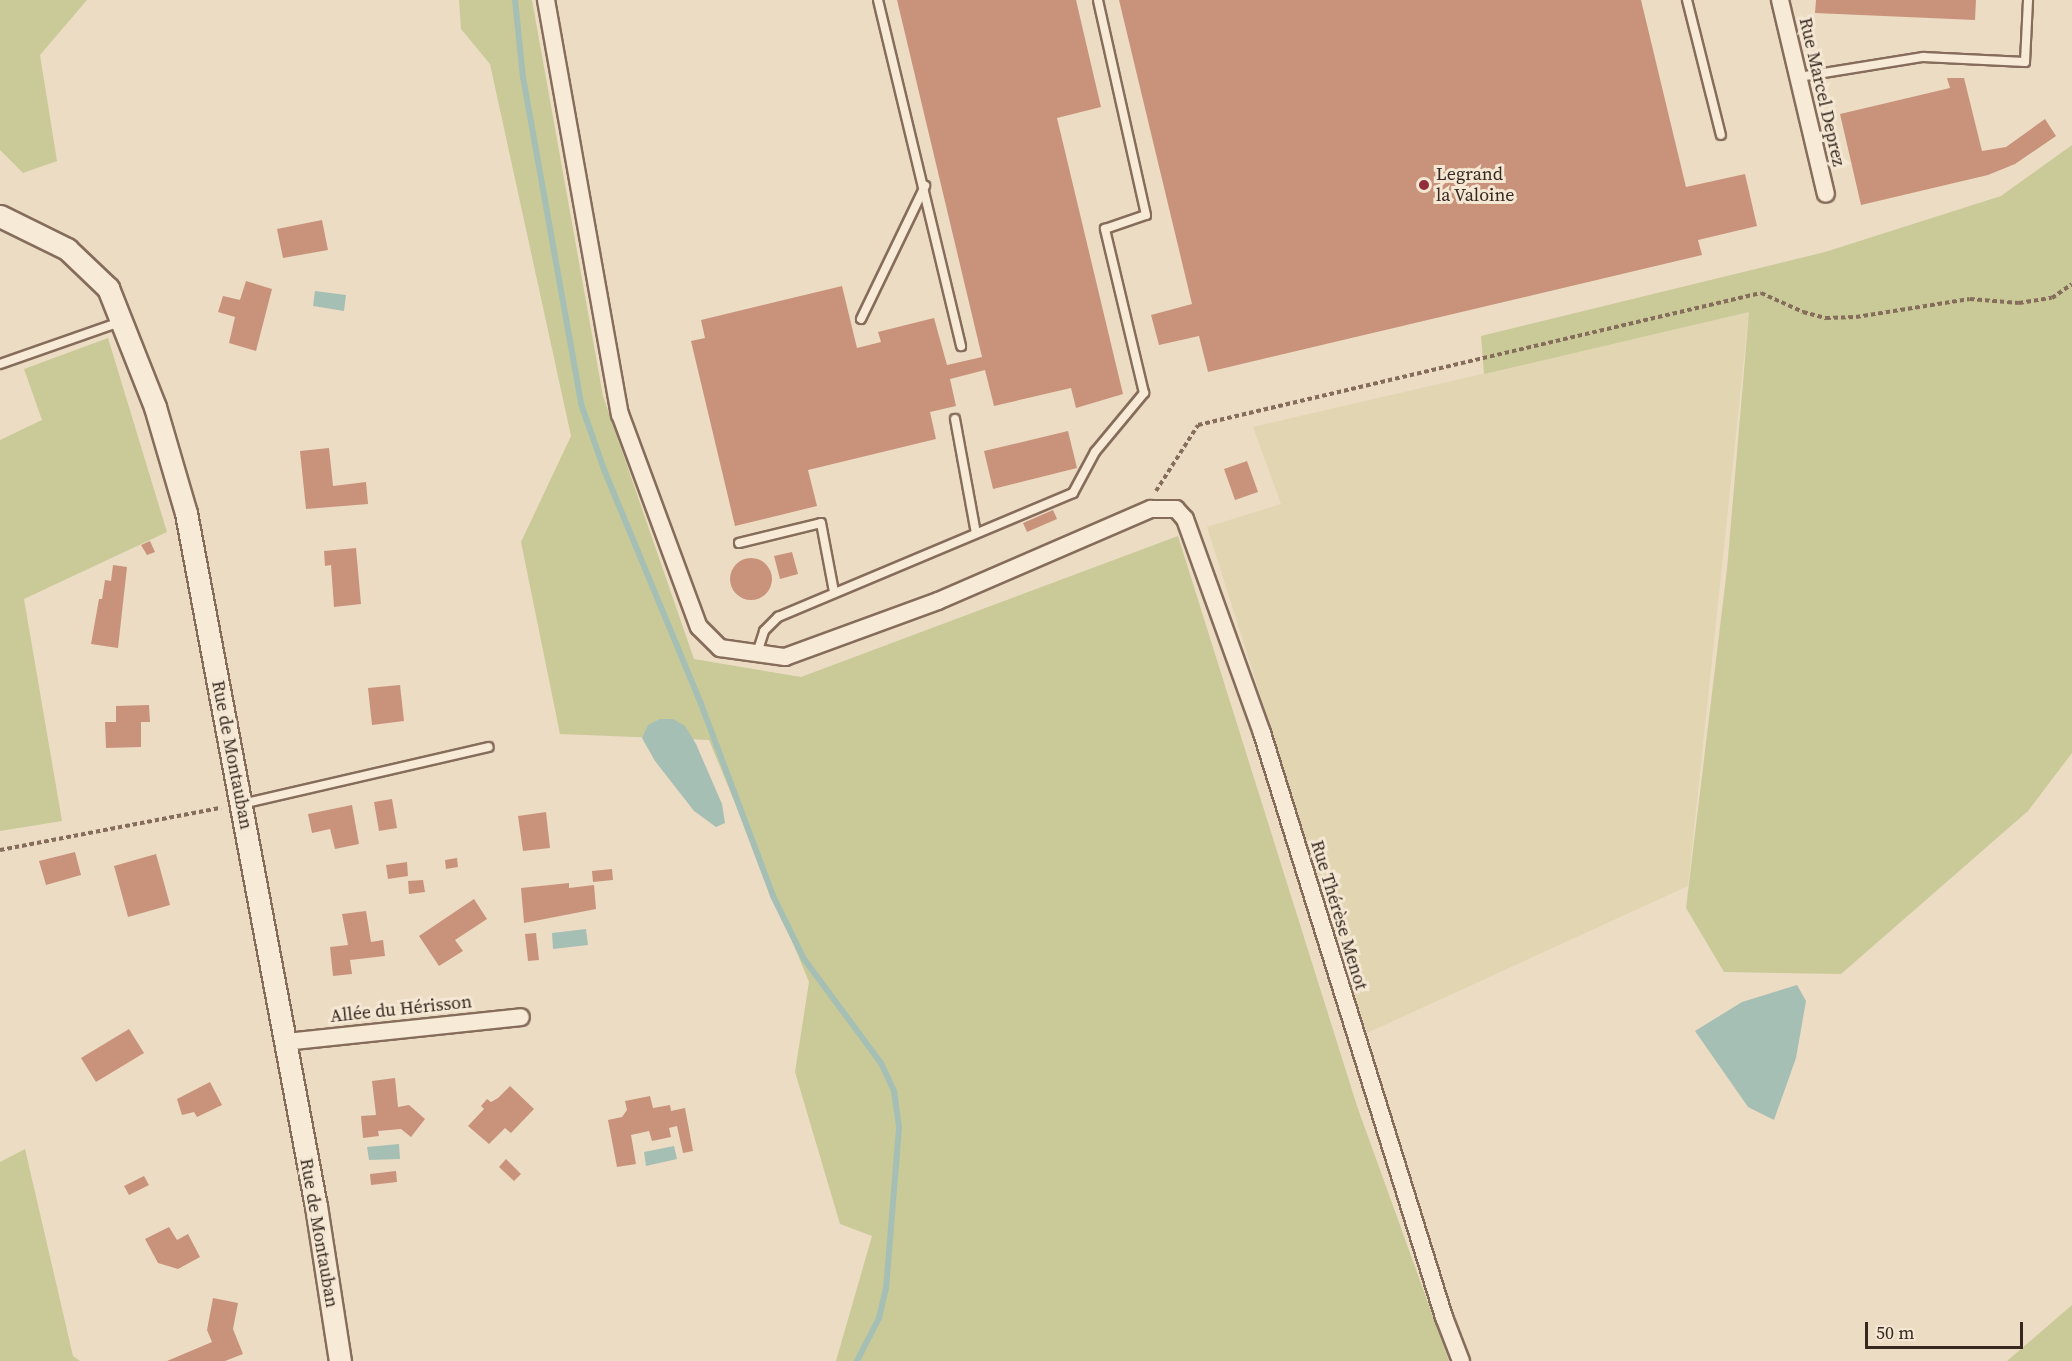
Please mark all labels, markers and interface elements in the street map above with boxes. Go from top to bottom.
street label: Rue Marcel Deprez [1794,16,1850,168]
place label: Legrand la Valoine [1436,164,1515,207]
marker: Legrand la Valoine [1417,178,1431,192]
street label: Rue de Montauban [207,679,257,831]
street label: Rue Thérèse Menot [1306,838,1372,992]
street label: Allée du Hérisson [329,991,473,1027]
street label: Rue de Montauban [295,1157,343,1309]
scale bar [1868,1310,2026,1348]
text: 50 m [1876,1320,1914,1345]

